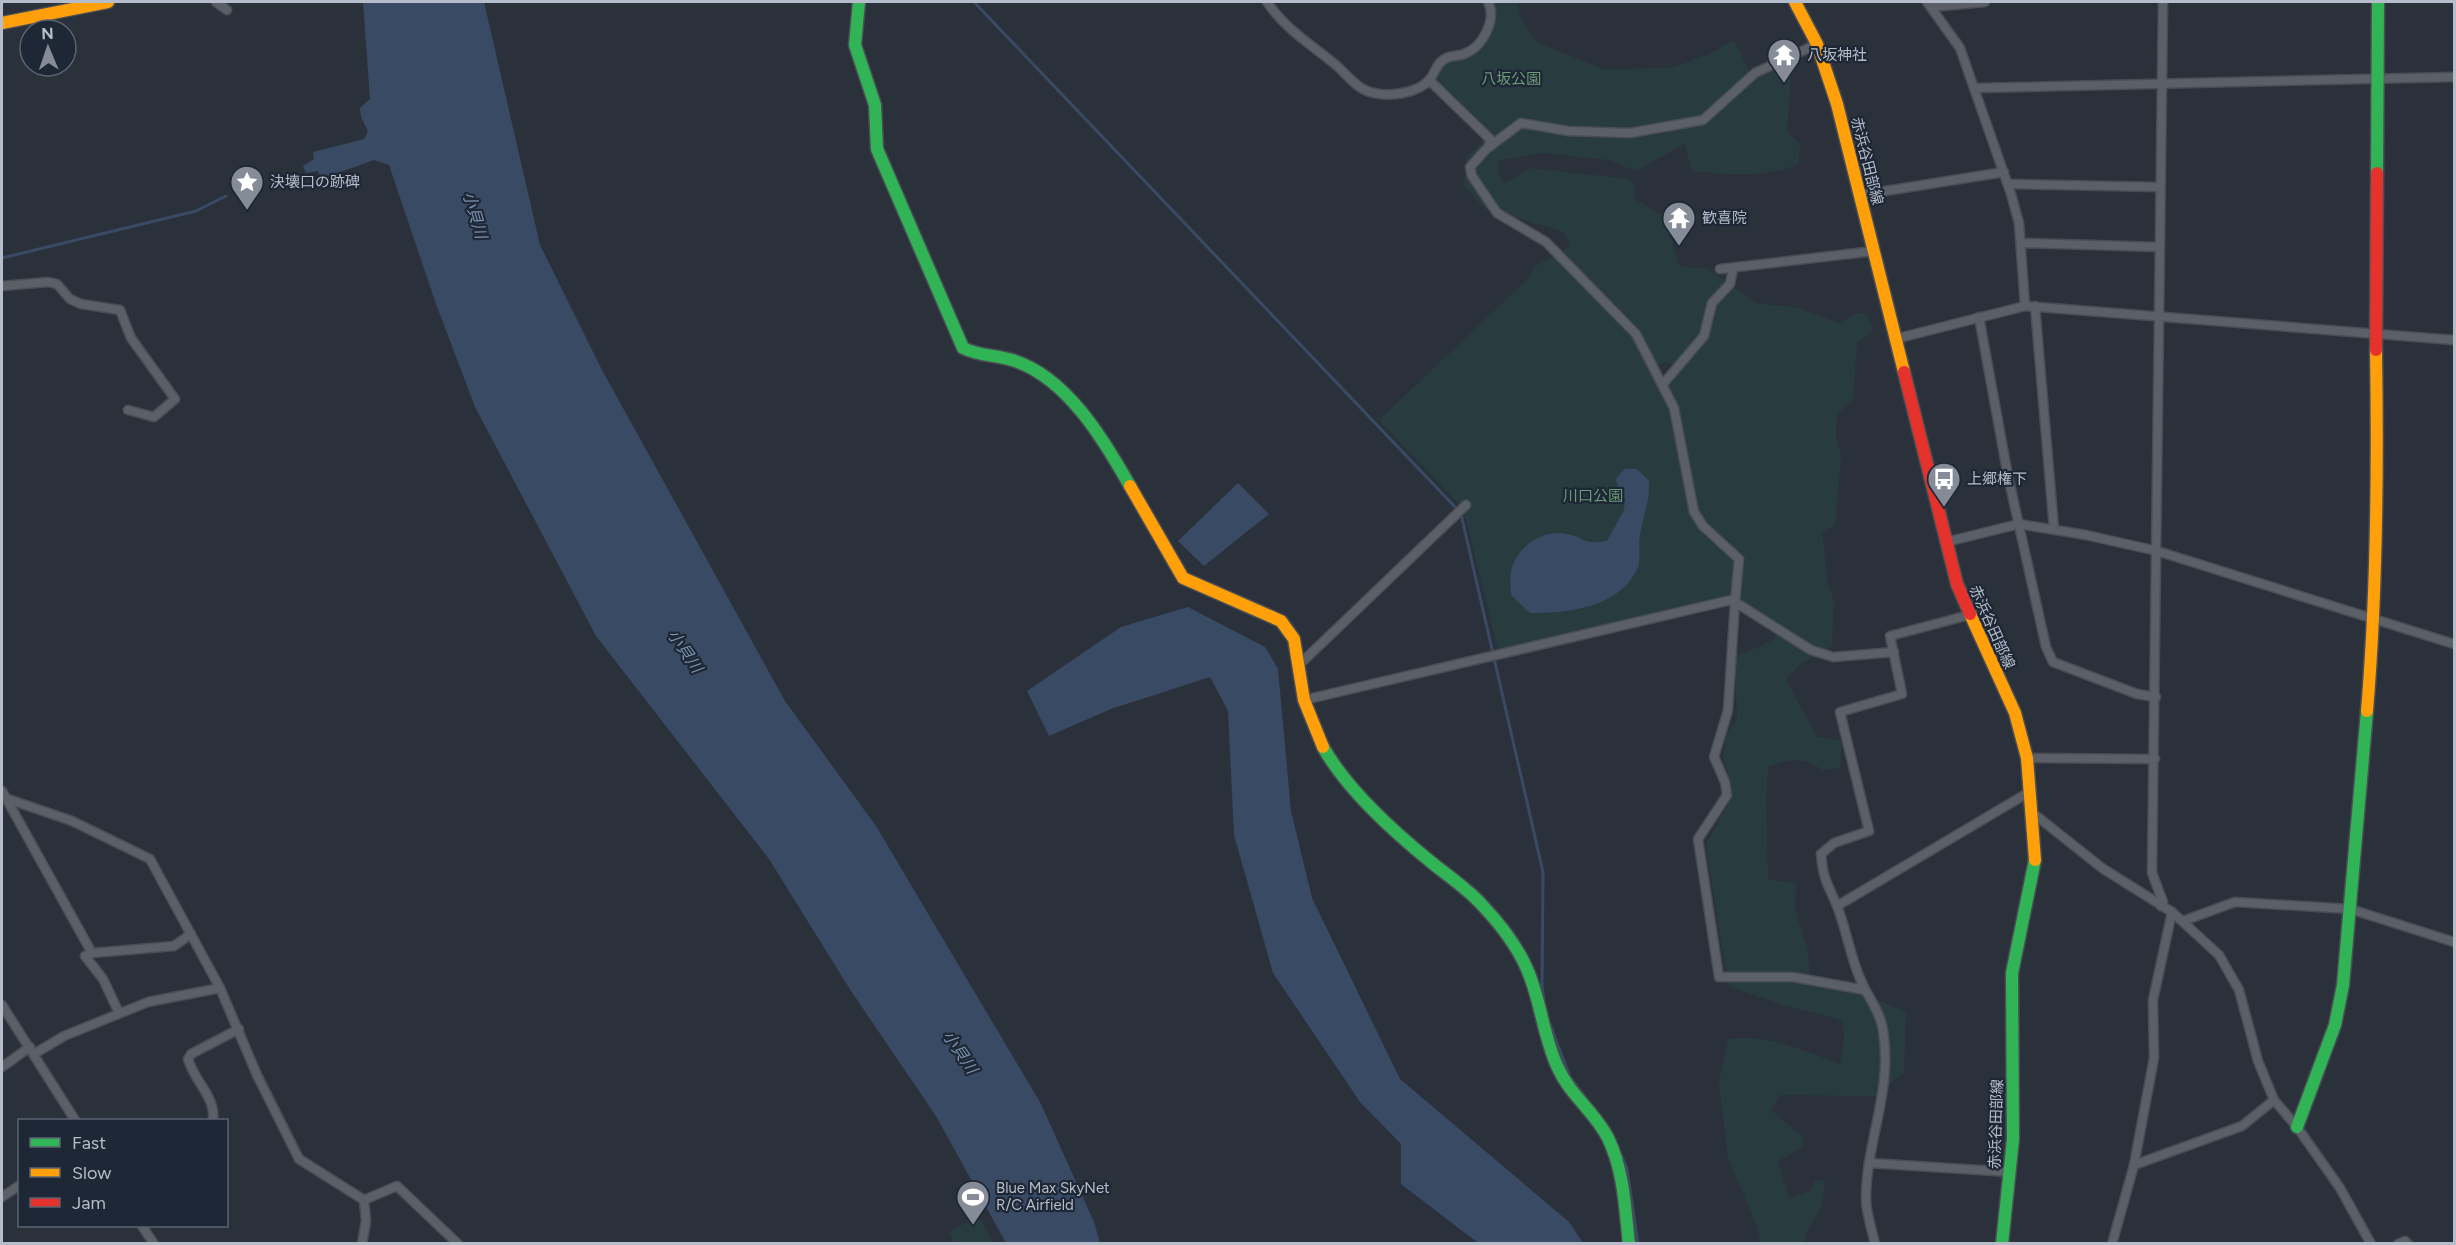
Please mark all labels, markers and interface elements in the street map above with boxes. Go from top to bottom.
north arrow [18,18,78,78]
text: N [41,24,54,43]
temple icon: 八坂神社 [1766,37,1802,84]
place label: 八坂神社 [1807,46,1867,64]
park label: 八坂公園 [1481,70,1541,88]
street label: 赤浜谷田部線 [1847,115,1887,207]
place icon: 決壊口の跡碑 [229,164,265,211]
place label: 決壊口の跡碑 [270,173,360,191]
water label: 小貝川 [459,189,491,243]
temple icon: 歓喜院 [1661,200,1697,247]
place label: 歓喜院 [1702,209,1747,227]
bus stop icon: 上郷権下 [1926,461,1962,508]
place label: 上郷権下 [1967,470,2027,488]
park label: 川口公園 [1563,487,1623,505]
street label: 赤浜谷田部線 [1965,582,2019,672]
water label: 小貝川 [664,626,707,678]
water label: 小貝川 [939,1027,982,1079]
street label: 赤浜谷田部線 [1985,1079,2007,1169]
legend [18,1119,228,1227]
text: Fast [72,1132,106,1154]
text: Slow [72,1162,111,1184]
sports icon: Blue Max SkyNet R/C Airfield [955,1179,991,1226]
place label: Blue Max SkyNet R/C Airfield [996,1179,1110,1214]
text: Jam [72,1192,106,1214]

